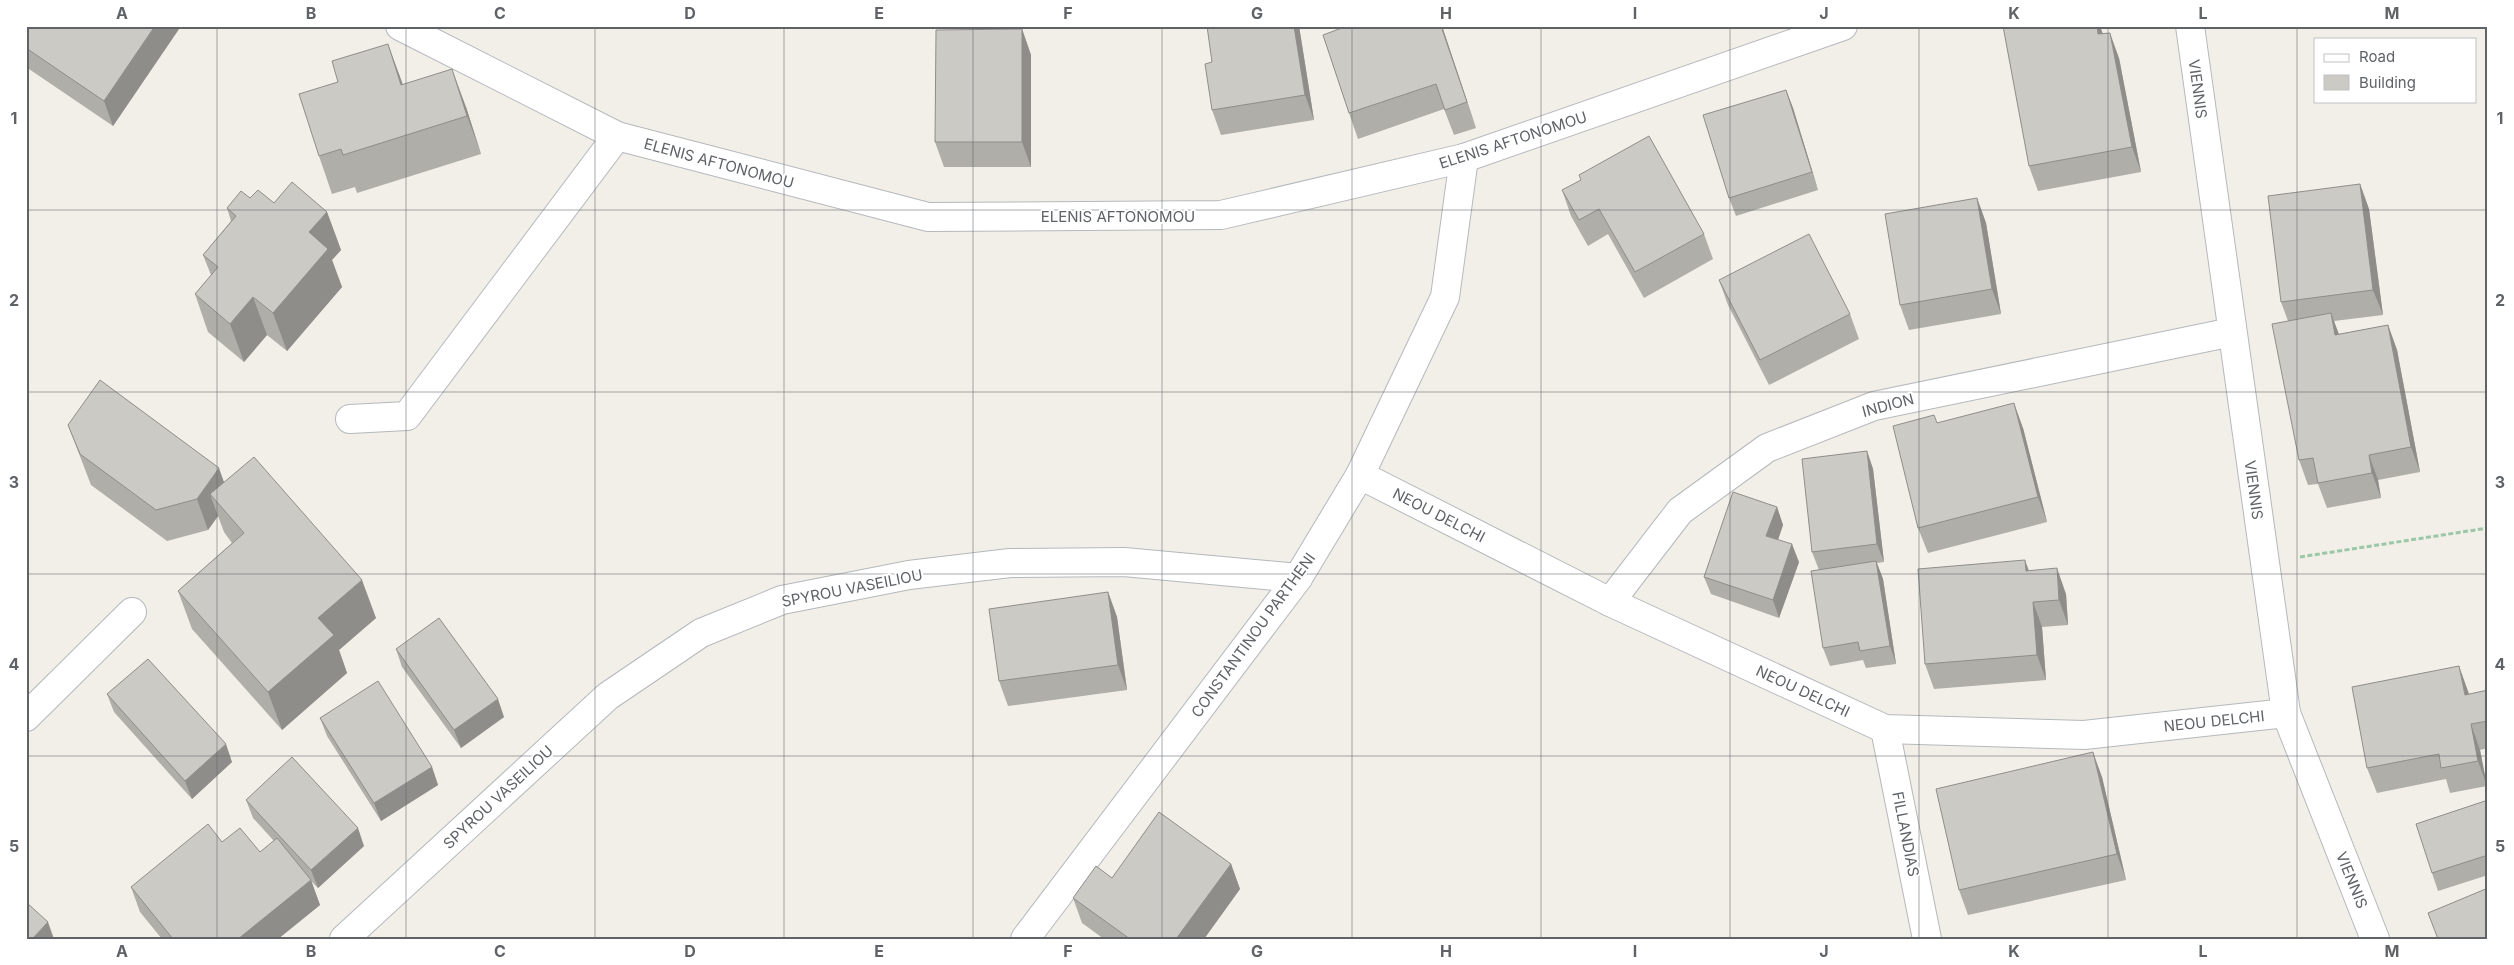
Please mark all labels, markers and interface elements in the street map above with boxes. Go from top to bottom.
text: A [116,3,128,23]
text: B [306,3,316,23]
text: C [494,3,506,23]
text: D [684,3,696,23]
text: E [874,3,884,23]
text: F [1063,3,1073,23]
text: G [1251,3,1263,23]
text: H [1440,3,1452,23]
text: I [1633,3,1637,23]
text: J [1819,3,1829,23]
text: K [2008,3,2020,23]
text: L [2198,3,2208,23]
text: M [2385,3,2399,23]
legend [2314,38,2476,102]
text: Road [2359,47,2395,66]
street label: VIENNIS [2184,58,2212,120]
text: Building [2359,73,2416,92]
street label: ELENIS AFTONOMOU [1437,107,1589,173]
text: 1 [11,108,17,128]
text: 1 [2497,108,2503,128]
street label: ELENIS AFTONOMOU [642,134,796,192]
street label: ELENIS AFTONOMOU [1041,207,1195,226]
text: 2 [9,290,19,310]
text: 2 [2495,290,2505,310]
street label: INDION [1860,389,1916,421]
street label: VIENNIS [2240,459,2268,521]
text: 3 [9,472,19,492]
text: 3 [2495,472,2505,492]
street label: NEOU DELCHI [1390,484,1488,546]
street label: CONSTANTINOU PARTHENI [1187,549,1319,721]
street label: SPYROU VASEILIOU [780,565,924,611]
text: 4 [9,654,20,674]
text: 4 [2495,654,2506,674]
street label: NEOU DELCHI [1753,661,1853,721]
street label: NEOU DELCHI [2163,706,2265,736]
street label: SPYROU VASEILIOU [439,741,557,853]
street label: FILLANDIAS [1888,790,1924,878]
text: 5 [9,836,19,856]
text: 5 [2495,836,2505,856]
street label: VIENNIS [2332,849,2372,911]
text: A [116,941,128,961]
text: B [306,941,316,961]
text: C [494,941,506,961]
text: D [684,941,696,961]
text: E [874,941,884,961]
text: F [1063,941,1073,961]
text: G [1251,941,1263,961]
text: H [1440,941,1452,961]
text: I [1633,941,1637,961]
text: J [1819,941,1829,961]
text: K [2008,941,2020,961]
text: L [2198,941,2208,961]
text: M [2385,941,2399,961]

